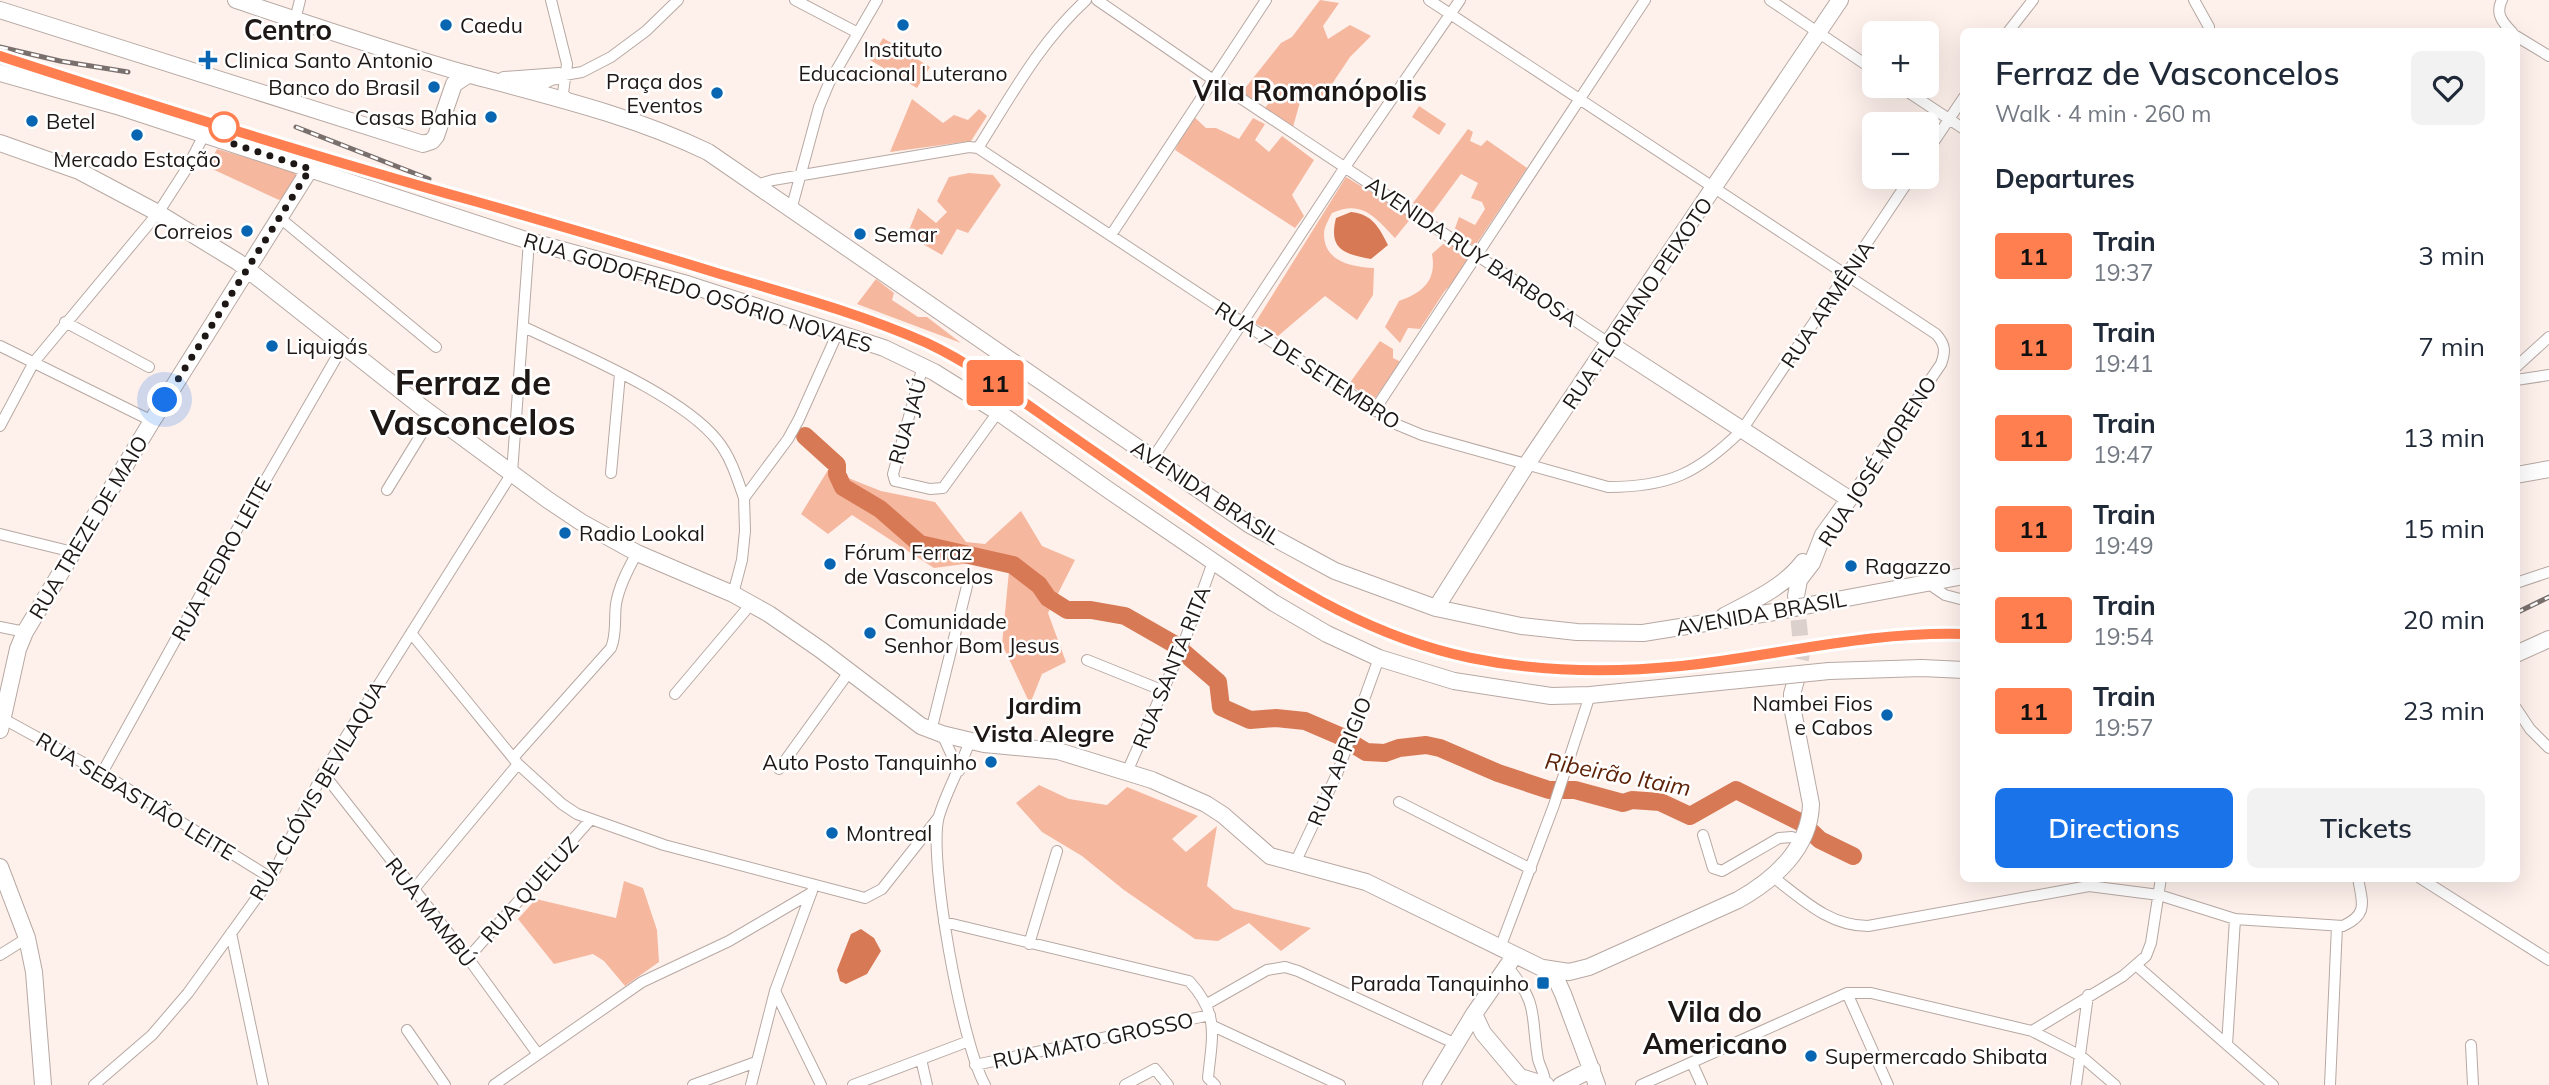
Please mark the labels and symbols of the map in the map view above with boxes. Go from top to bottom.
district label: Centro [244,12,332,47]
place label: Caedu [460,12,523,38]
marker: Caedu [438,17,454,33]
marker: Instituto Educacional Luterano [895,17,911,33]
place label: Instituto Educacional Luterano [798,36,1008,86]
place label: Clinica Santo Antonio [224,47,433,73]
marker: Clinica Santo Antonio [198,50,218,70]
place label: Praça dos Eventos [606,68,703,118]
district label: Vila Romanópolis [1192,73,1427,108]
place label: Banco do Brasil [268,74,420,100]
marker: Banco do Brasil [426,79,442,95]
marker: Praça dos Eventos [709,85,725,101]
place label: Casas Bahia [355,104,477,130]
place label: Betel [46,108,95,134]
marker: Casas Bahia [483,109,499,125]
unlabelled marker [209,112,239,142]
marker: Betel [24,113,40,129]
marker: Mercado Estação [129,127,145,143]
place label: Mercado Estação [53,146,221,172]
street label: AVENIDA RUY BARBOSA [1361,170,1583,332]
street label: RUA FLORIANO PEIXOTO [1556,192,1718,414]
place label: Correios [153,218,233,244]
place label: Semar [874,221,938,247]
marker: Correios [239,223,255,239]
street label: RUA GODOFREDO OSÓRIO NOVAES [521,226,875,358]
marker: Semar [852,226,868,242]
street label: RUA ARMÊNIA [1775,235,1879,372]
street label: RUA 7 DE SETEMBRO [1211,295,1405,435]
place label: Liquigás [286,333,368,359]
marker: Liquigás [264,338,280,354]
district label: Ferraz de Vasconcelos [369,360,576,444]
line badge: 11 [964,360,1026,406]
street label: RUA JOSÉ MORENO [1812,371,1942,551]
street label: RUA JAÚ [882,375,932,467]
your location [147,382,182,417]
street label: RUA TREZE DE MAIO [23,431,153,623]
street label: AVENIDA BRASIL [1127,434,1286,550]
street label: RUA PEDRO LEITE [165,473,277,645]
place label: Radio Lookal [579,520,705,546]
marker: Radio Lookal [557,525,573,541]
place label: Fórum Ferraz de Vasconcelos [844,539,993,589]
place label: Ragazzo [1865,553,1951,579]
marker: Fórum Ferraz de Vasconcelos [822,556,838,572]
marker: Ragazzo [1843,558,1859,574]
street label: RUA SANTA RITA [1126,581,1216,752]
street label: AVENIDA BRASIL [1674,585,1849,641]
place label: Comunidade Senhor Bom Jesus [884,608,1060,658]
marker: Comunidade Senhor Bom Jesus [862,625,878,641]
street label: RUA CLÓVIS BEVILAQUA [243,675,391,905]
district label: Jardim Vista Alegre [973,690,1114,748]
place label: Nambei Fios e Cabos [1753,690,1873,740]
street label: RUA APRIGIO [1301,693,1377,829]
marker: Nambei Fios e Cabos [1879,707,1895,723]
street label: RUA SEBASTIÃO LEITE [32,726,240,866]
water label: Ribeirão Itaim [1543,746,1693,802]
place label: Auto Posto Tanquinho [762,749,977,775]
marker: Auto Posto Tanquinho [983,754,999,770]
place label: Montreal [846,820,932,846]
marker: Montreal [824,825,840,841]
street label: RUA QUELUZ [475,831,583,947]
street label: RUA MAMBÚ [380,852,482,972]
place label: Parada Tanquinho [1350,970,1529,996]
marker: Parada Tanquinho [1535,975,1551,991]
district label: Vila do Americano [1643,994,1787,1061]
street label: RUA MATO GROSSO [990,1006,1196,1074]
place label: Supermercado Shibata [1825,1043,2048,1069]
marker: Supermercado Shibata [1803,1048,1819,1064]

